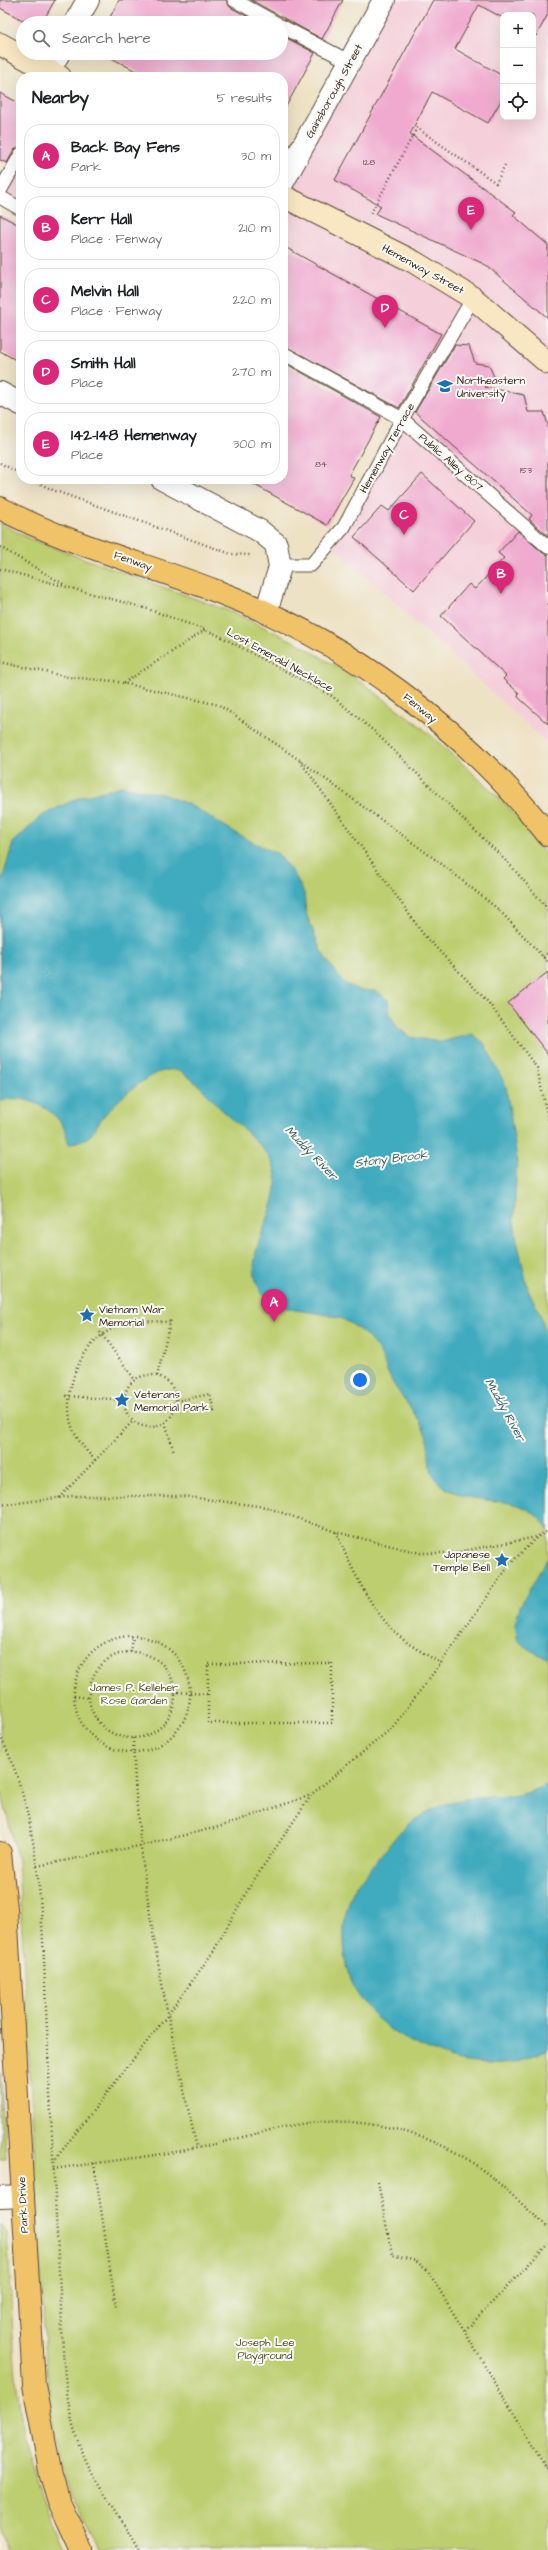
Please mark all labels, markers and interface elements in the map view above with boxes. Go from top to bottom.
map controls [500,12,536,120]
button: + [500,12,536,48]
search box [16,16,288,60]
icon: search [30,27,52,49]
text: Search here [62,28,151,49]
street label: Gainsborough Street [302,41,367,141]
button: − [500,48,536,84]
button: locate [500,84,536,120]
text: Nearby [32,86,89,110]
text: 5 results [216,89,272,107]
text: Back Bay Fens [71,137,180,158]
text: A [42,147,50,165]
text: 30 m [241,147,271,165]
house number: 128 [363,156,375,169]
text: Park [71,158,101,176]
pin: E [458,197,484,230]
text: Kerr Hall [71,209,132,230]
text: B [41,219,51,237]
text: 210 m [238,219,271,237]
text: Place · Fenway [71,230,162,248]
street label: Hemenway Street [379,240,467,299]
text: Melvin Hall [71,281,139,302]
text: C [41,291,51,309]
text: 220 m [233,291,271,309]
pin: D [372,295,398,328]
text: Place · Fenway [71,302,162,320]
text: Smith Hall [71,353,136,374]
text: D [42,363,50,381]
text: 270 m [232,363,271,381]
place label: Northeastern University [457,373,526,402]
text: Place [71,374,103,392]
school or university icon: Northeastern University [436,377,454,395]
street label: Hemenway Terrace [356,400,419,496]
text: 142-148 Hemenway [71,425,197,446]
street label: Public Alley 807 [415,430,487,495]
text: E [42,435,50,453]
text: 300 m [233,435,271,453]
text: Place [71,446,103,464]
house number: 84 [315,458,327,471]
house number: 153 [520,464,532,477]
pin: C [391,502,417,535]
street label: Fenway [112,547,154,575]
pin: B [488,561,514,594]
street label: Lost Emerald Necklace [224,624,336,696]
street label: Fenway [399,690,440,727]
water label: Muddy River [281,1122,342,1185]
water label: Stony Brook [354,1146,429,1172]
pin: A [261,1289,287,1322]
place label: Vietnam War Memorial [99,1302,164,1330]
place icon: Vietnam War Memorial [78,1306,96,1324]
your location [350,1370,370,1390]
water label: Muddy River [481,1376,530,1446]
place label: Veterans Memorial Park [134,1387,209,1415]
place icon: Veterans Memorial Park [113,1391,131,1409]
place label: Japanese Temple Bell [433,1547,490,1575]
place icon: Japanese Temple Bell [493,1551,511,1569]
park label: James P. Kelleher Rose Garden [90,1680,178,1708]
street label: Park Drive [14,2176,32,2234]
park label: Joseph Lee Playground [236,2335,295,2364]

